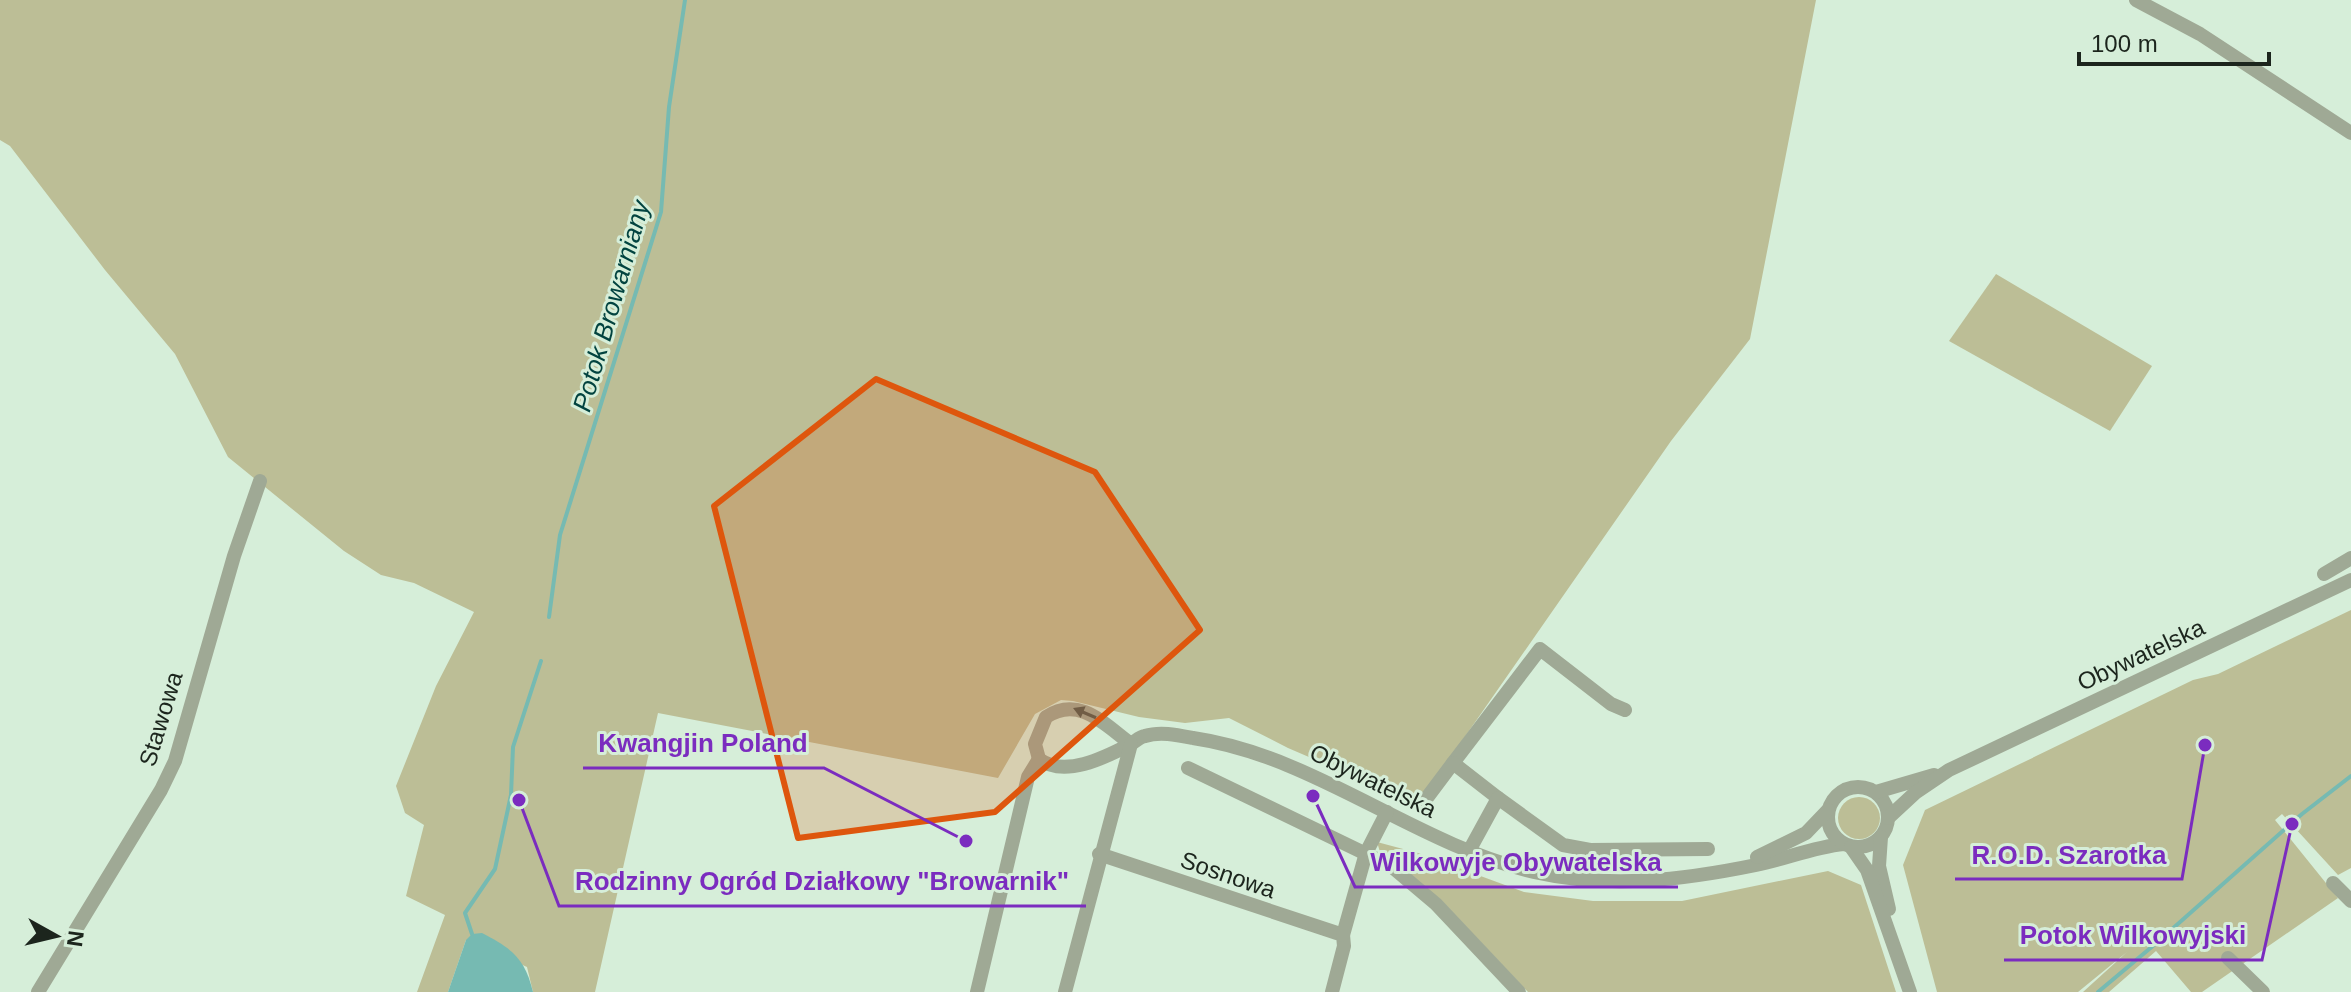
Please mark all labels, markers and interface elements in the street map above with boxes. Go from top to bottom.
scale bar [2079,16,2269,66]
text: 100 m [2091,30,2158,57]
water label: Potok Browarniany [567,195,656,415]
street label: Obywatelska [2073,613,2209,696]
street label: Stawowa [133,668,188,769]
one-way arrow [1074,707,1097,720]
callout: Kwangjin Poland [583,718,824,768]
text: Kwangjin Poland [598,728,808,758]
street label: Obywatelska [1306,738,1441,823]
callout: R.O.D. Szarotka [1955,829,2182,879]
callout: Wilkowyje Obywatelska [1355,837,1678,887]
text: R.O.D. Szarotka [1971,840,2167,870]
street label: Sosnowa [1177,846,1280,904]
text: Wilkowyje Obywatelska [1370,847,1662,877]
callout: Rodzinny Ogród Działkowy "Browarnik" [559,856,1086,906]
text: Rodzinny Ogród Działkowy "Browarnik" [575,866,1069,896]
north arrow [16,896,96,976]
callout: Potok Wilkowyjski [2004,910,2262,960]
text: Potok Wilkowyjski [2020,920,2246,950]
text: N [62,929,89,948]

